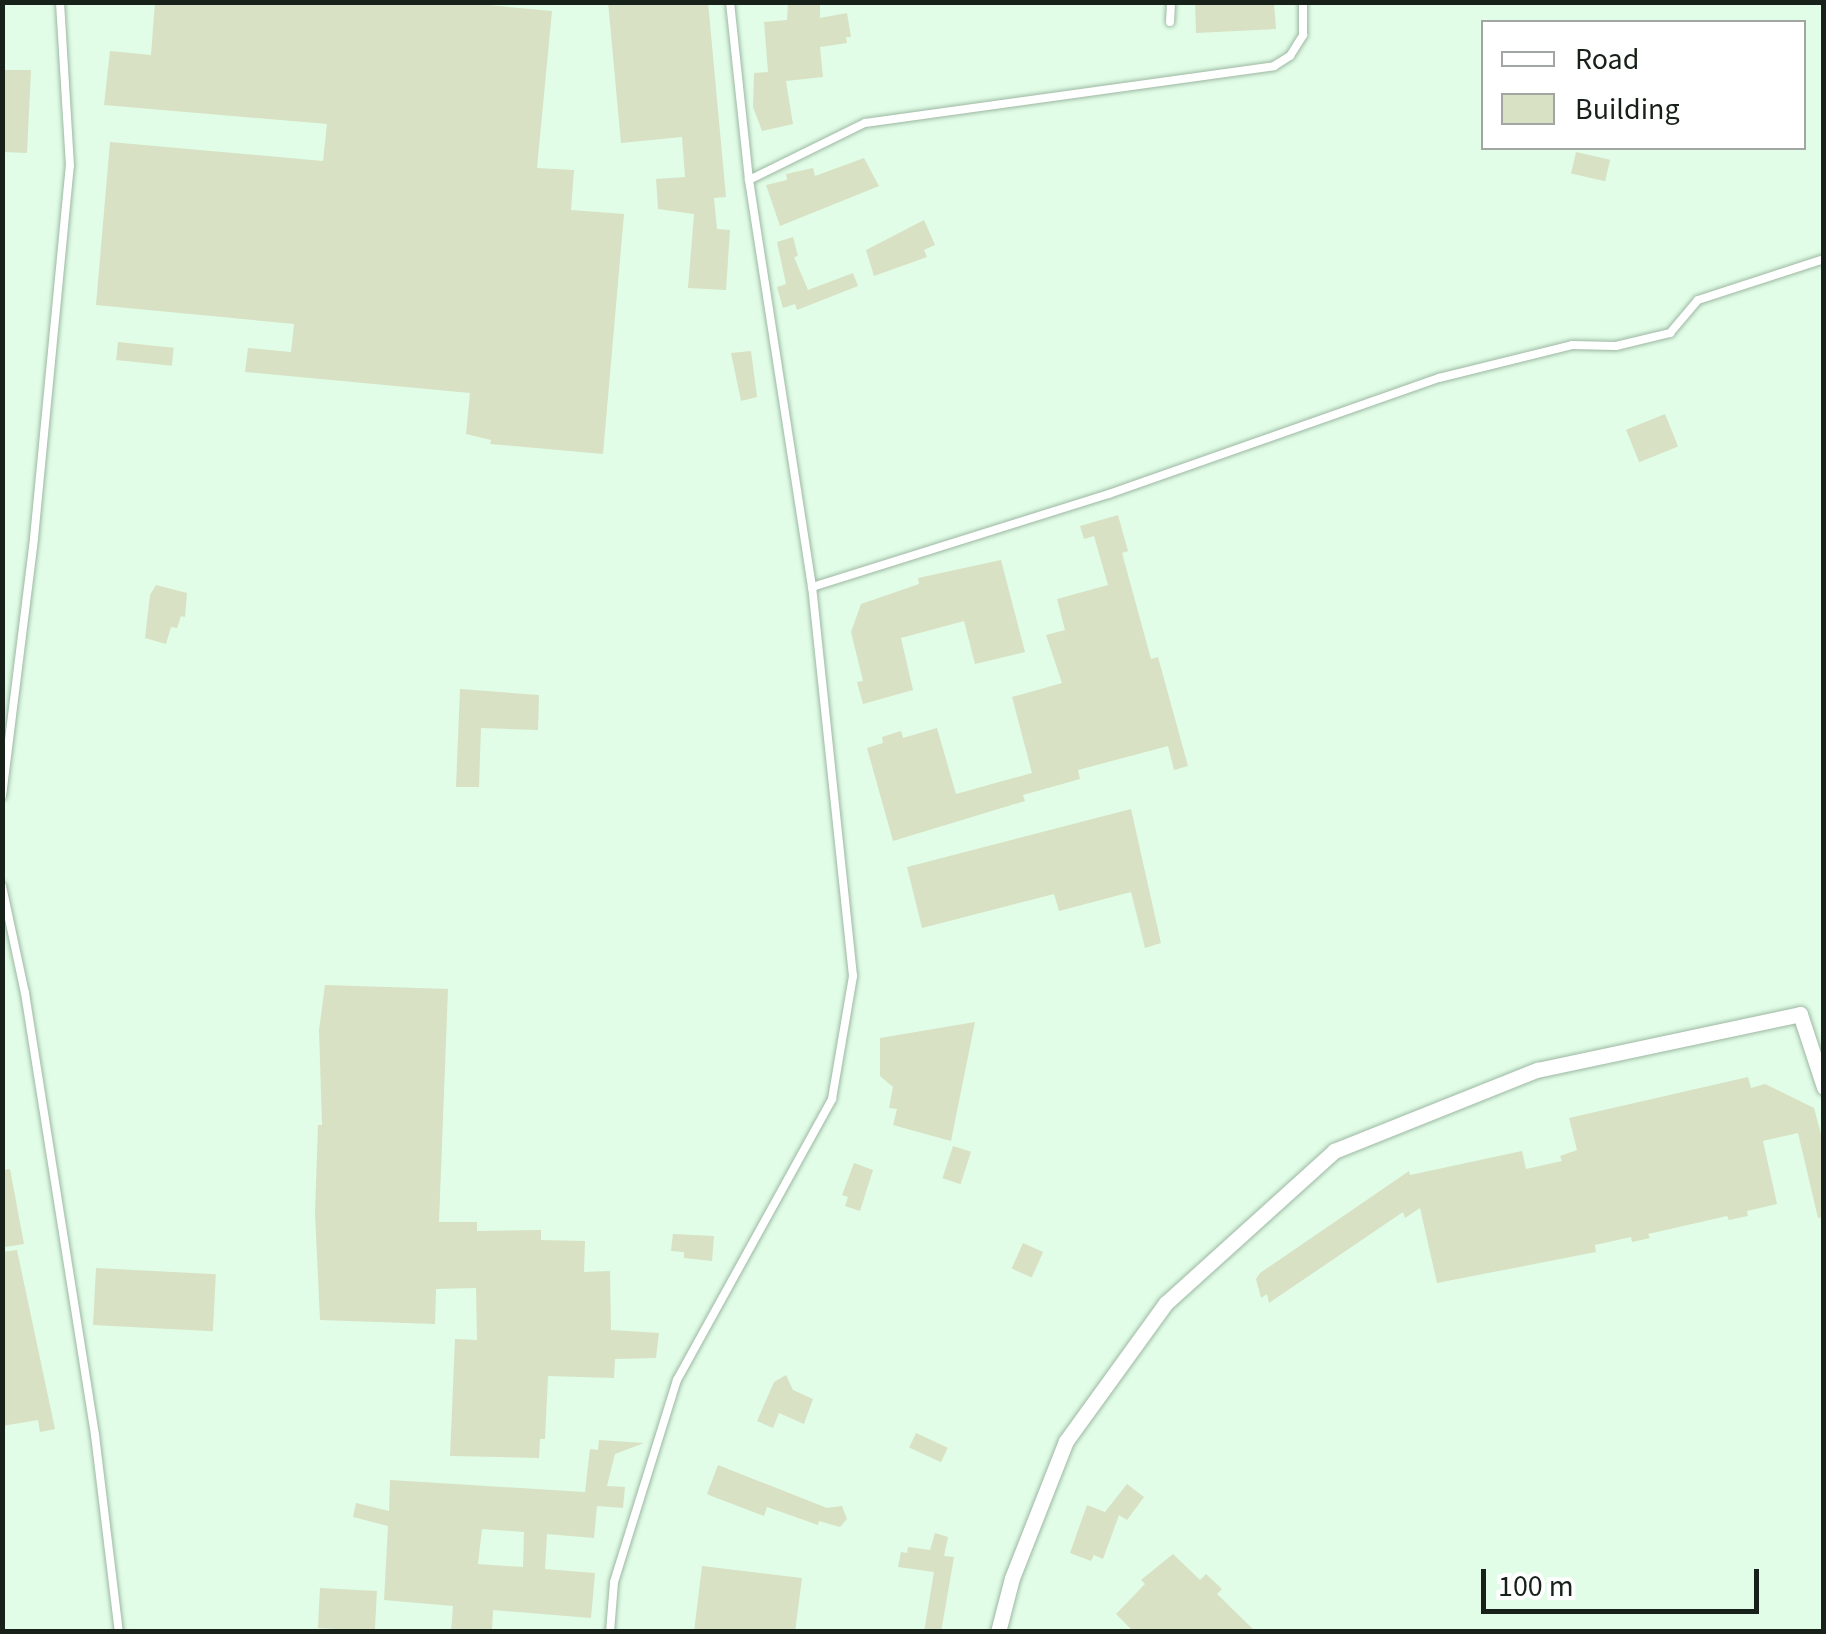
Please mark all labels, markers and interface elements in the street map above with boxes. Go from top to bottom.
legend [1481,20,1806,150]
text: Road [1575,38,1639,81]
text: Building [1575,88,1680,131]
scale bar [1486,1549,1764,1611]
text: 100 m [1498,1565,1574,1608]

